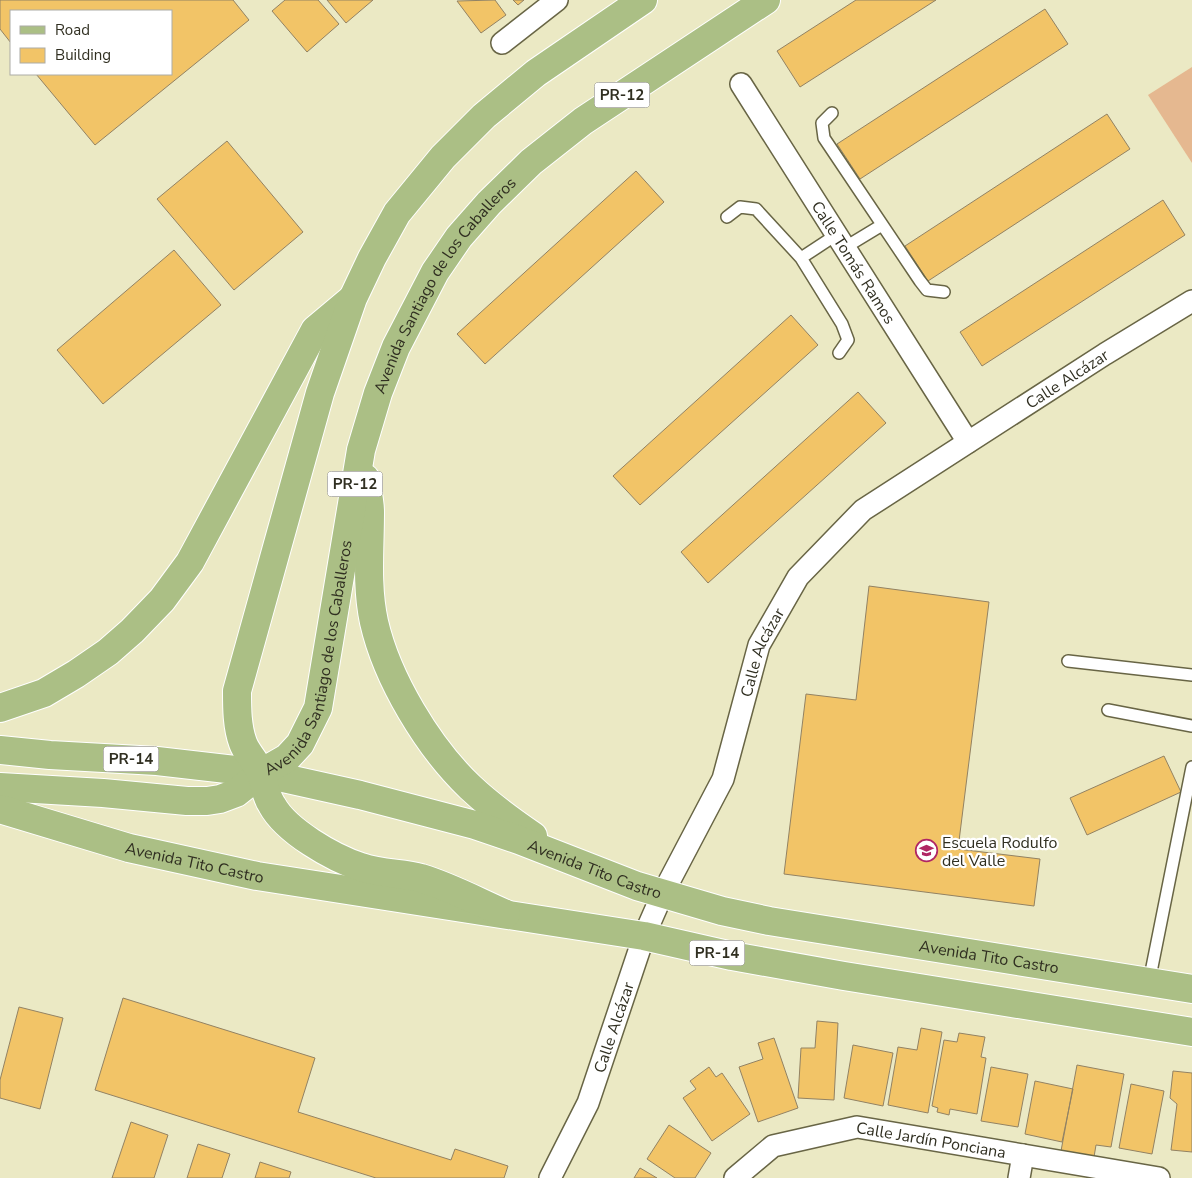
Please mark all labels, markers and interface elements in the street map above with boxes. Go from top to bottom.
legend [10,10,172,75]
text: Road [55,20,90,40]
text: Building [55,45,111,65]
road number: PR-12 [594,82,650,108]
street label: Avenida Santiago de los Caballeros [369,173,521,397]
street label: Calle Tomás Ramos [806,197,900,329]
street label: Calle Alcázar [1022,344,1113,414]
road number: PR-12 [328,472,382,496]
street label: Avenida Santiago de los Caballeros [260,539,358,781]
street label: Calle Alcázar [736,604,790,699]
road number: PR-14 [104,746,158,772]
place label: Escuela Rodulfo del Valle [942,832,1058,872]
street label: Avenida Tito Castro [524,834,664,905]
street label: Avenida Tito Castro [123,837,265,889]
school or university icon: Escuela Rodulfo del Valle [914,839,938,863]
street label: Avenida Tito Castro [917,935,1060,979]
road number: PR-14 [690,940,744,966]
street label: Calle Alcázar [589,979,640,1076]
street label: Calle Jardín Ponciana [854,1117,1008,1164]

